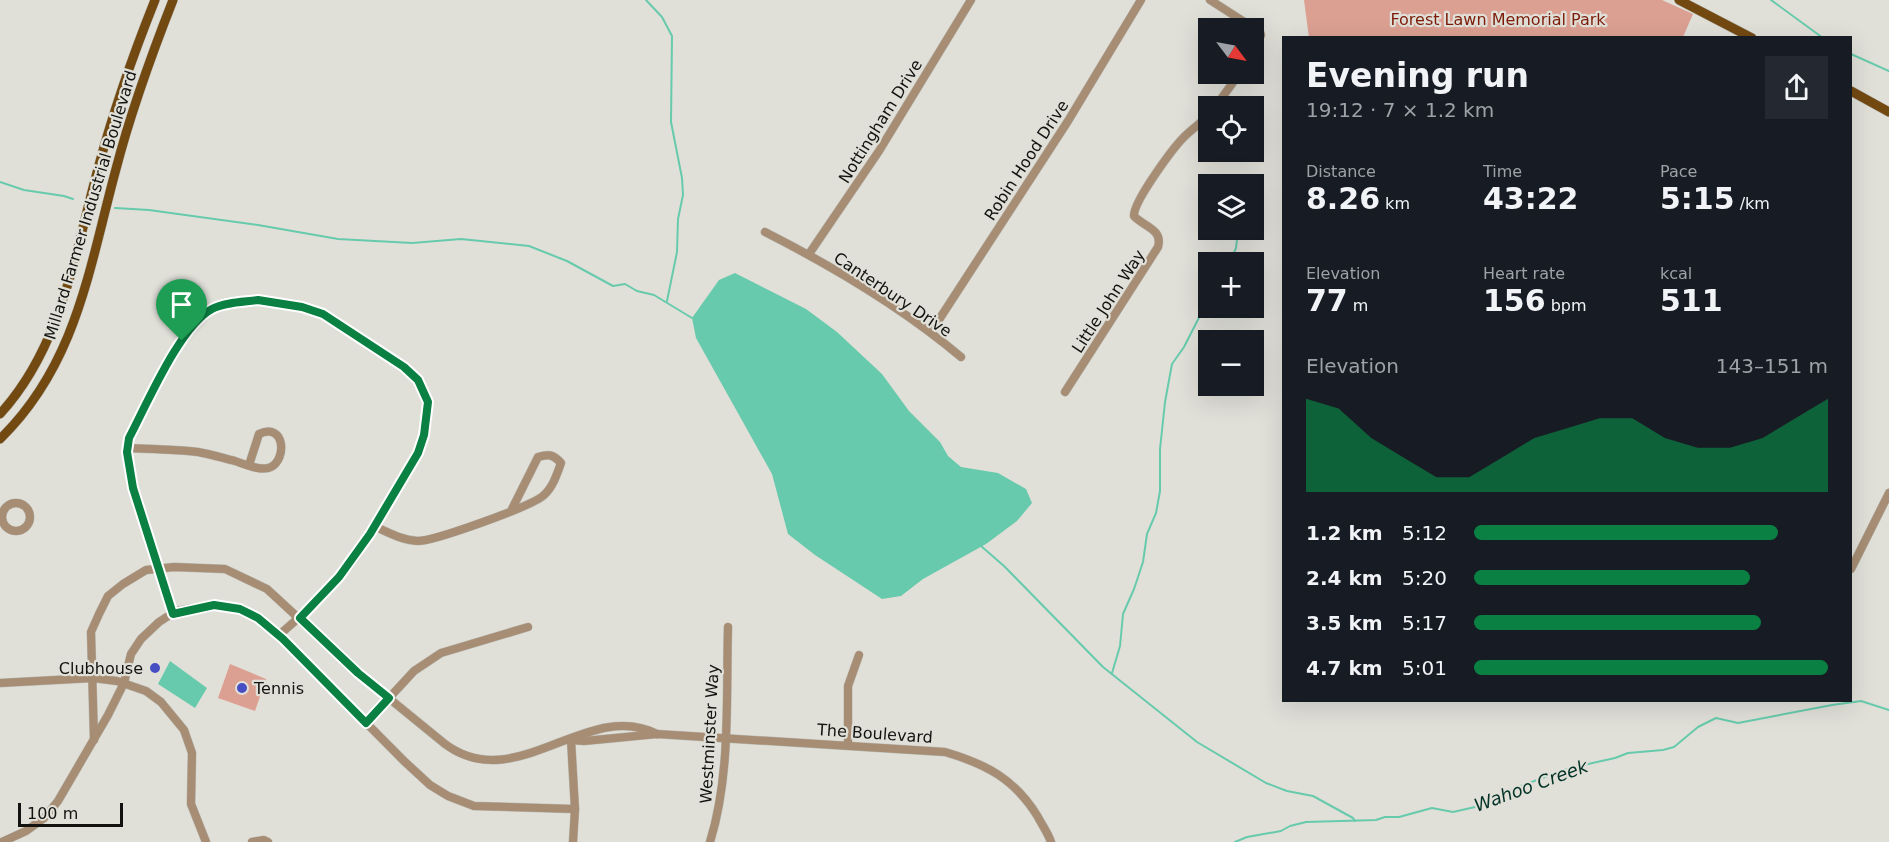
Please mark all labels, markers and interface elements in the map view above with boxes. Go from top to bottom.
park label: Forest Lawn Memorial Park [1390,10,1606,29]
north arrow [1198,18,1264,84]
map controls [1198,18,1264,396]
street label: Nottingham Drive [835,56,926,187]
text: Evening run [1306,56,1529,95]
button: share [1765,56,1828,119]
street label: Millard Farmer Industrial Boulevard [40,68,141,342]
button: locate [1198,96,1264,162]
street label: Robin Hood Drive [980,97,1072,224]
text: 19:12 · 7 × 1.2 km [1306,98,1494,122]
text: Distance [1306,162,1376,181]
text: Time [1483,162,1522,181]
text: Pace [1660,162,1697,181]
button: layers [1198,174,1264,240]
text: 8.26 [1306,181,1380,216]
text: 43:22 [1483,181,1579,216]
text: 5:15 [1660,181,1735,216]
text: km [1380,194,1410,213]
text: /km [1735,194,1770,213]
street label: Little John Way [1068,246,1149,356]
street label: Canterbury Drive [830,248,955,341]
button: + [1198,252,1264,318]
text: Elevation [1306,264,1380,283]
text: Heart rate [1483,264,1565,283]
text: kcal [1660,264,1692,283]
pin [156,279,207,341]
text: 77 [1306,283,1348,318]
text: 156 [1483,283,1546,318]
text: 511 [1660,283,1723,318]
icon: arrive [165,288,198,321]
text: m [1348,296,1368,315]
text: bpm [1546,296,1587,315]
button: − [1198,330,1264,396]
text: Elevation [1306,354,1399,378]
text: 143–151 m [1716,354,1828,378]
text: 1.2 km [1306,521,1383,545]
text: 5:12 [1402,521,1447,545]
text: 2.4 km [1306,566,1383,590]
text: 5:20 [1402,566,1447,590]
text: 3.5 km [1306,611,1383,635]
text: 5:17 [1402,611,1447,635]
text: 4.7 km [1306,656,1383,680]
text: 5:01 [1402,656,1447,680]
place label: Clubhouse [59,659,143,678]
marker: Clubhouse [148,661,162,675]
street label: Westminster Way [696,664,723,804]
place label: Tennis [253,679,304,698]
marker: Tennis [235,681,249,695]
street label: The Boulevard [816,720,933,747]
water label: Wahoo Creek [1471,755,1592,816]
scale bar [18,800,123,828]
text: 100 m [27,804,78,823]

